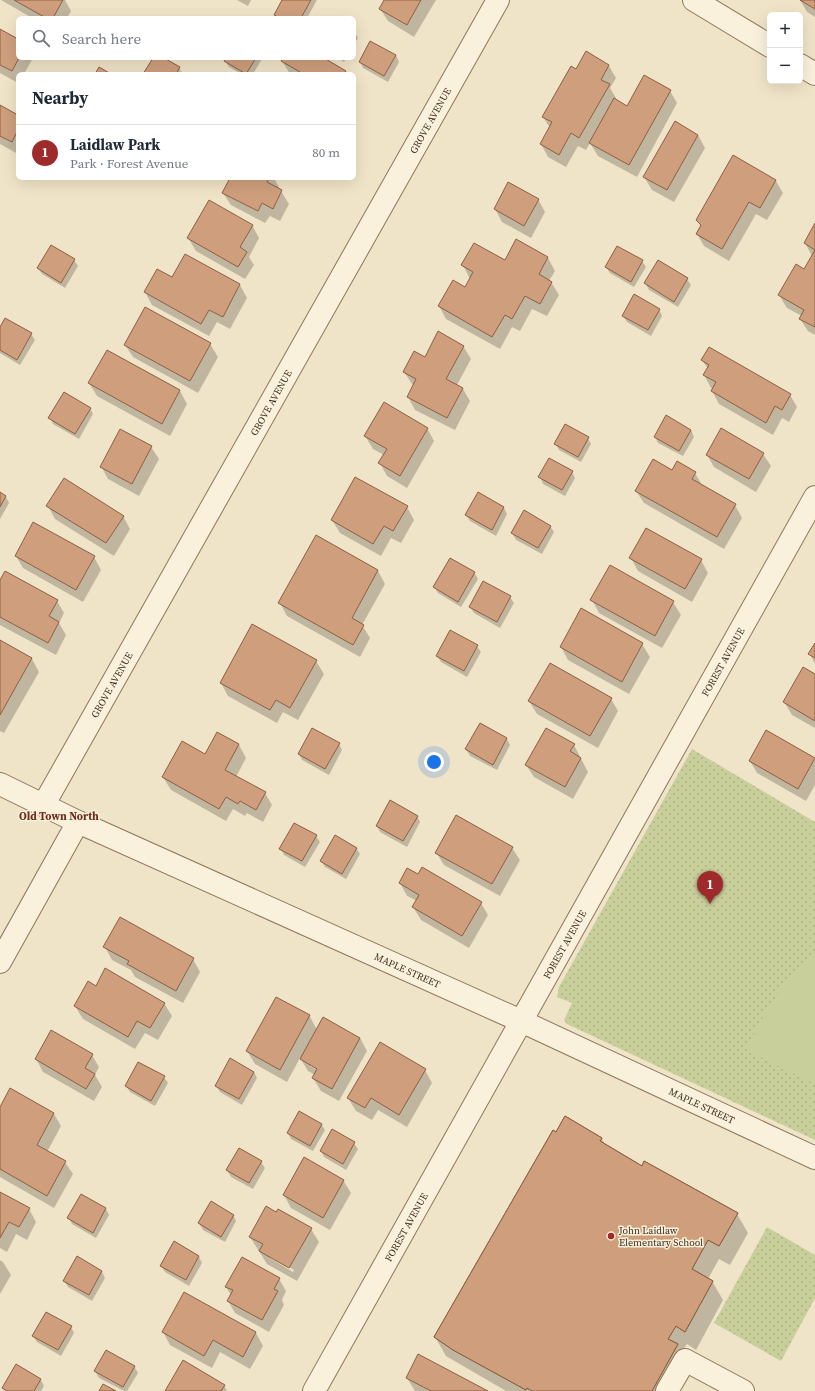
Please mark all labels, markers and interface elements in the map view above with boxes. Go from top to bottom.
map controls [767,12,803,84]
button: + [767,12,803,48]
search box [16,16,356,60]
icon: search [30,27,52,49]
text: Search here [62,28,141,49]
button: − [767,48,803,84]
street label: GROVE AVENUE [406,85,454,156]
text: Nearby [32,86,88,110]
text: Laidlaw Park [70,134,160,155]
text: 1 [41,144,49,161]
text: 80 m [312,144,340,161]
text: Park · Forest Avenue [70,155,188,172]
street label: GROVE AVENUE [247,367,294,438]
street label: FOREST AVENUE [698,625,747,698]
street label: GROVE AVENUE [88,650,135,720]
your location [424,752,444,772]
district label: Old Town North [19,809,99,824]
pin: 1 [697,871,723,904]
street label: FOREST AVENUE [540,908,589,981]
street label: MAPLE STREET [372,949,443,991]
street label: MAPLE STREET [667,1084,737,1126]
street label: FOREST AVENUE [381,1190,430,1264]
place label: John Laidlaw Elementary School [618,1224,703,1249]
marker: John Laidlaw Elementary School [606,1231,616,1241]

